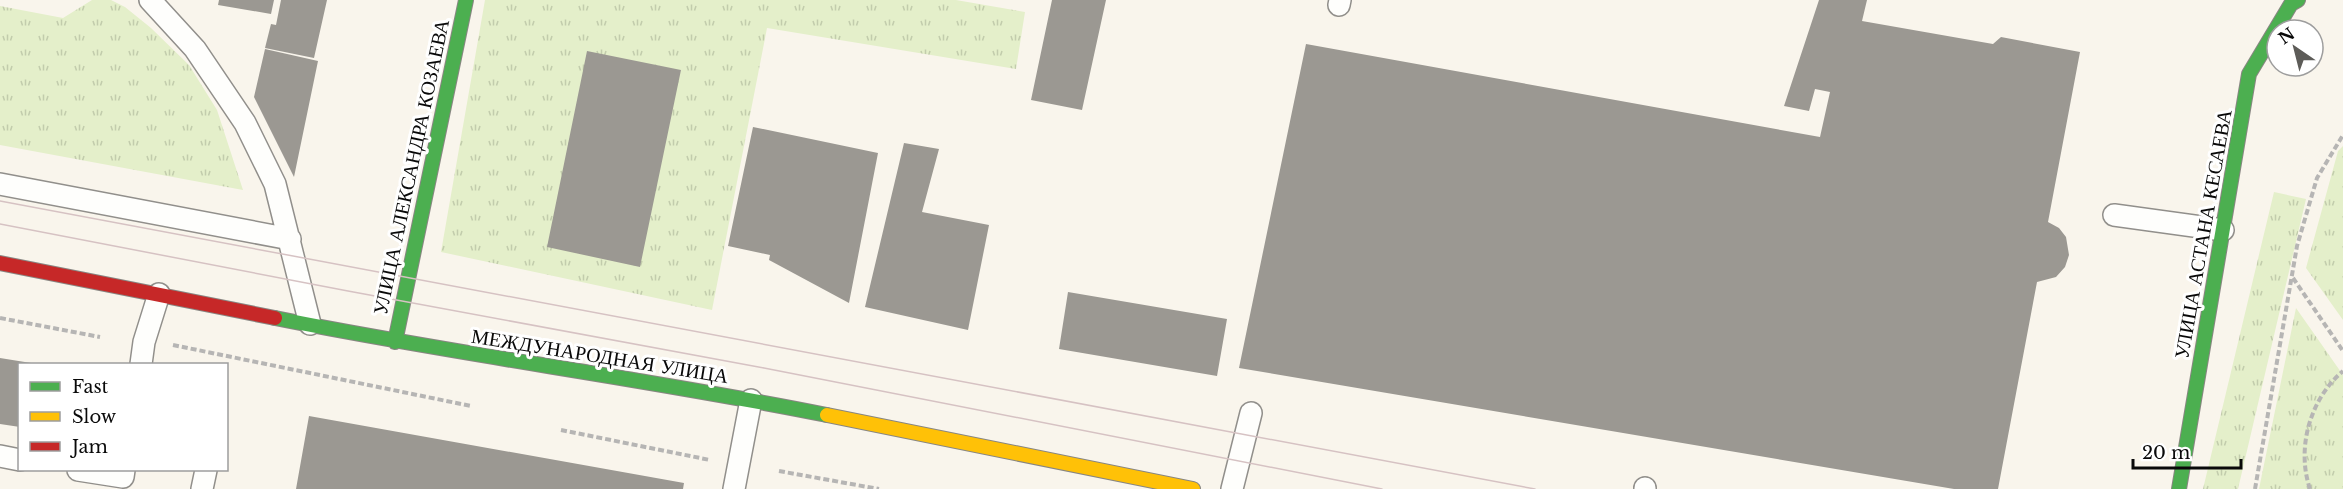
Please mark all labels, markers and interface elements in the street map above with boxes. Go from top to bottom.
street label: УЛИЦА АЛЕКСАНДРА КОЗАЕВА [368,16,454,317]
north arrow [2265,18,2325,78]
text: N [2274,23,2298,48]
street label: УЛИЦА АСТАНА КЕСАЕВА [2169,107,2237,361]
street label: МЕЖДУНАРОДНАЯ УЛИЦА [470,324,731,388]
legend [18,363,228,471]
text: Fast [72,376,109,398]
text: Slow [72,406,117,428]
scale bar [2133,432,2241,470]
text: Jam [70,436,108,458]
text: 20 m [2142,442,2190,464]

